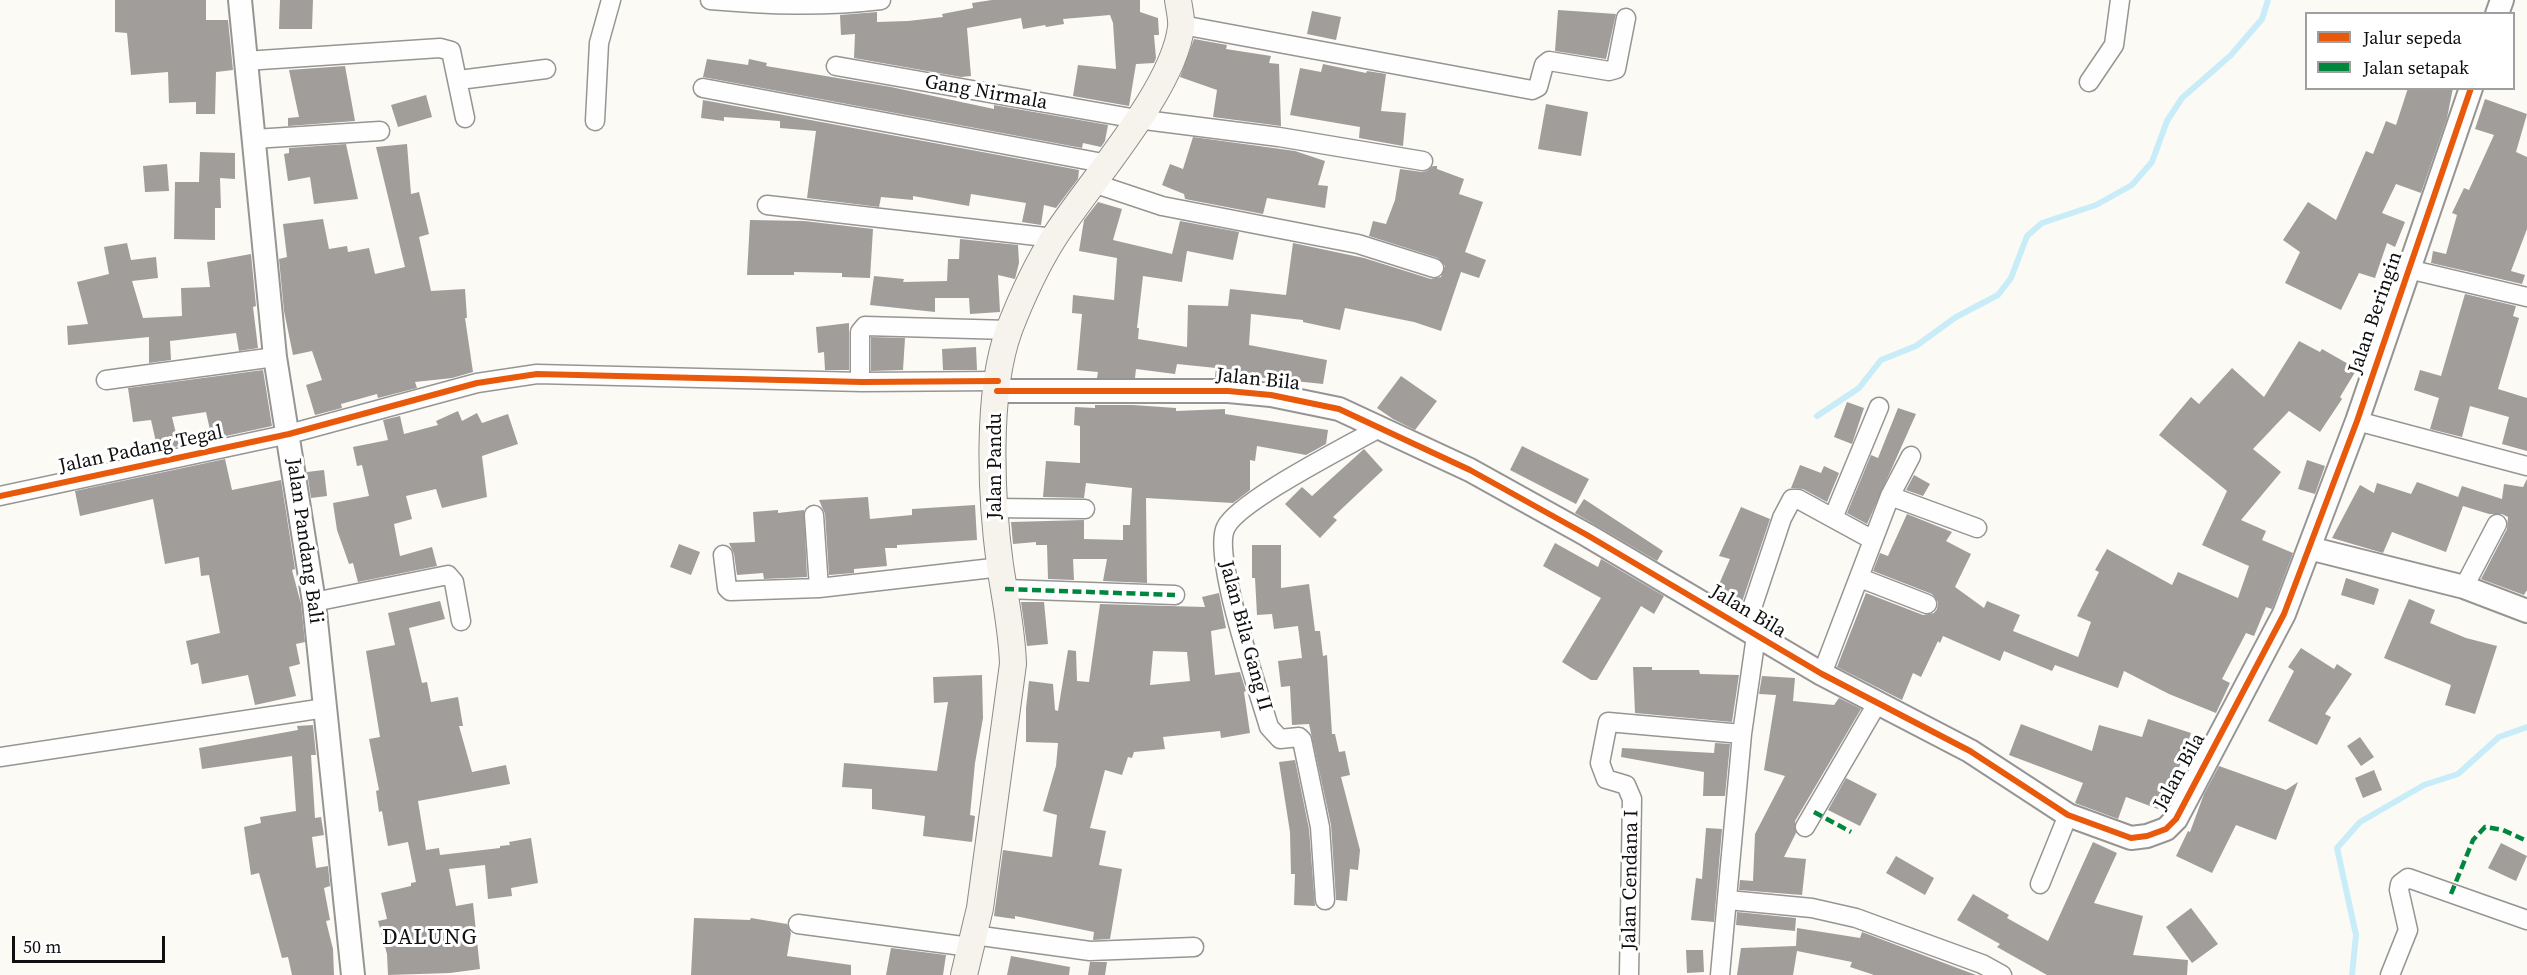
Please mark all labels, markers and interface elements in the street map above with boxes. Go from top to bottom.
legend [2305,12,2515,90]
text: Jalur sepeda [2363,25,2462,50]
text: Jalan setapak [2363,55,2469,80]
street label: Gang Nirmala [923,70,1049,116]
street label: Jalan Beringin [2344,249,2408,377]
street label: Jalan Bila [1215,364,1301,396]
street label: Jalan Pandu [984,413,1008,519]
street label: Jalan Padang Tegal [57,421,225,479]
street label: Jalan Pandang Bali [281,457,327,625]
street label: Jalan Bila Gang II [1213,558,1277,714]
street label: Jalan Bila [1706,580,1790,644]
street label: Jalan Bila [2149,729,2211,815]
street label: Jalan Cendana I [1618,810,1644,950]
scale bar [15,924,168,962]
district label: DALUNG [382,925,478,951]
text: 50 m [23,934,61,959]

